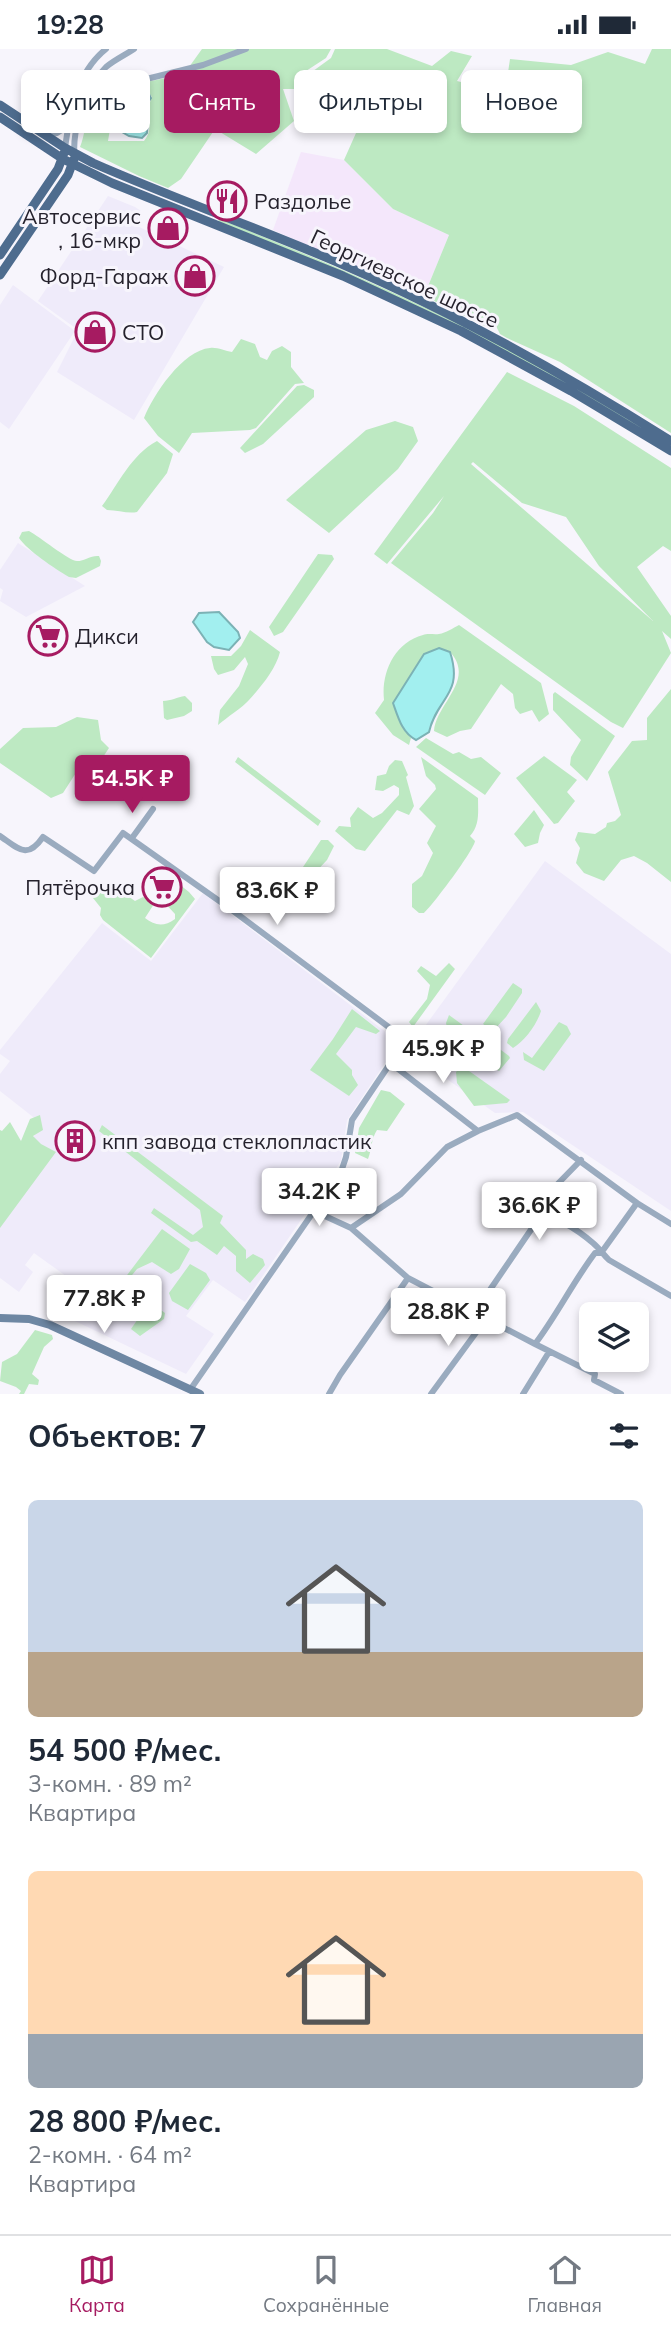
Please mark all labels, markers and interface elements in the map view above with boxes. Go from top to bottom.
text: 19:28 [35,8,104,41]
chip: Купить [21,70,150,133]
chip: Снять [164,70,280,133]
chip: Фильтры [294,70,447,133]
chip: Новое [461,70,582,133]
restaurant icon: Раздолье [206,180,248,222]
place label: Раздолье [254,188,351,214]
place label: Автосервис , 16-мкр [22,203,141,253]
shop icon: Автосервис , 16-мкр [147,207,189,249]
street label: Георгиевское шоссе [307,223,503,333]
shop icon: Форд-Гараж [174,255,216,297]
place label: Форд-Гараж [39,263,168,289]
shop icon: СТО [74,311,116,353]
place label: СТО [122,319,164,345]
supermarket icon: Дикси [27,615,69,657]
place label: Дикси [75,623,139,649]
pin: 54.5K ₽ [67,755,197,815]
text: 54.5K ₽ [91,763,173,792]
supermarket icon: Пятёрочка [141,866,183,908]
pin: 83.6K ₽ [212,867,342,927]
place label: Пятёрочка [25,874,135,900]
text: 83.6K ₽ [236,875,318,904]
pin: 45.9K ₽ [378,1025,508,1085]
text: 45.9K ₽ [402,1033,484,1062]
building icon: кпп завода стеклопластик [54,1120,96,1162]
place label: кпп завода стеклопластик [102,1128,372,1154]
pin: 34.2K ₽ [254,1169,384,1228]
text: 34.2K ₽ [278,1176,360,1205]
pin: 36.6K ₽ [474,1183,604,1242]
text: 36.6K ₽ [498,1190,580,1219]
pin: 77.8K ₽ [39,1275,169,1335]
text: 77.8K ₽ [63,1283,145,1312]
pin: 28.8K ₽ [383,1289,513,1348]
text: 28.8K ₽ [407,1296,489,1325]
map controls [579,1302,649,1372]
button: layers [579,1302,649,1372]
text: Объектов: 7 [28,1417,207,1455]
icon: filters [605,1417,643,1455]
icon: home [273,1546,399,1672]
text: 54 500 ₽/мес. [28,1731,221,1769]
text: 3-комн. · 89 m² [28,1769,192,1798]
text: Квартира [28,1798,136,1827]
icon: home [273,1917,399,2043]
text: 28 800 ₽/мес. [28,2102,221,2140]
text: 2-комн. · 64 m² [28,2140,192,2169]
text: Квартира [28,2169,136,2198]
tab: Карта [69,2251,125,2317]
tab: Сохранённые [263,2251,389,2317]
tab: Главная [527,2251,602,2317]

